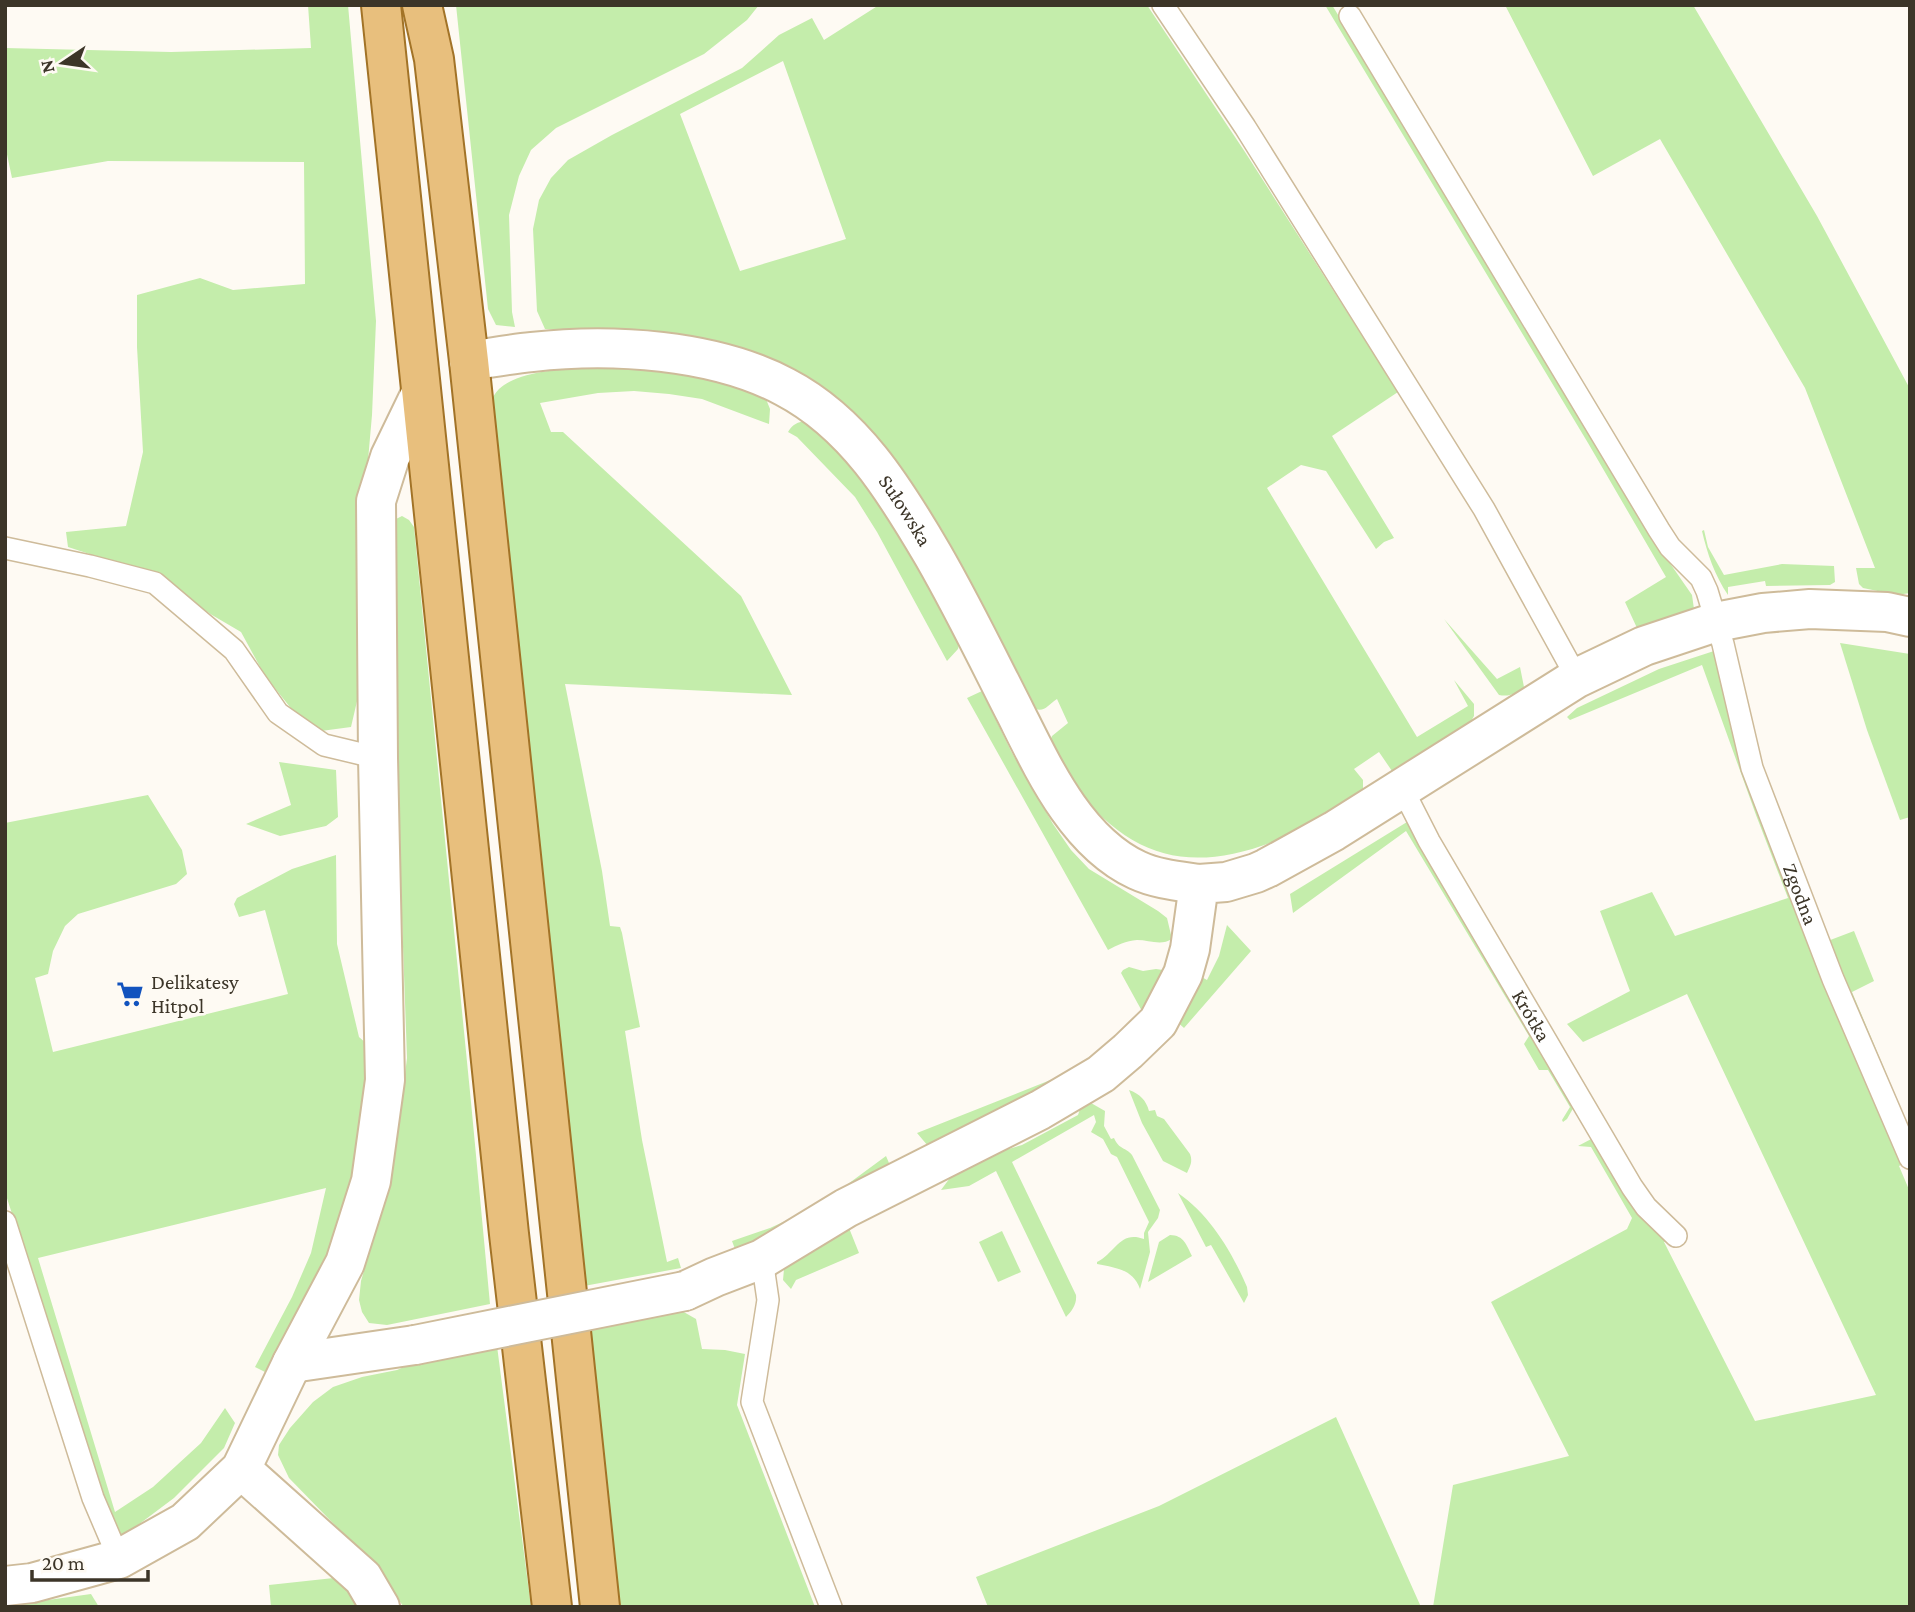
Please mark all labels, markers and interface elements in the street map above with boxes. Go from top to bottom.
north arrow [28,28,98,98]
text: N [35,58,59,75]
street label: Sułowska [874,470,937,551]
street label: Zgodna [1778,860,1823,928]
place label: Delikatesy Hitpol [151,970,239,1018]
supermarket icon: Delikatesy Hitpol [115,979,145,1009]
street label: Krótka [1507,985,1556,1046]
scale bar [32,1538,147,1582]
text: 20 m [42,1551,85,1575]

